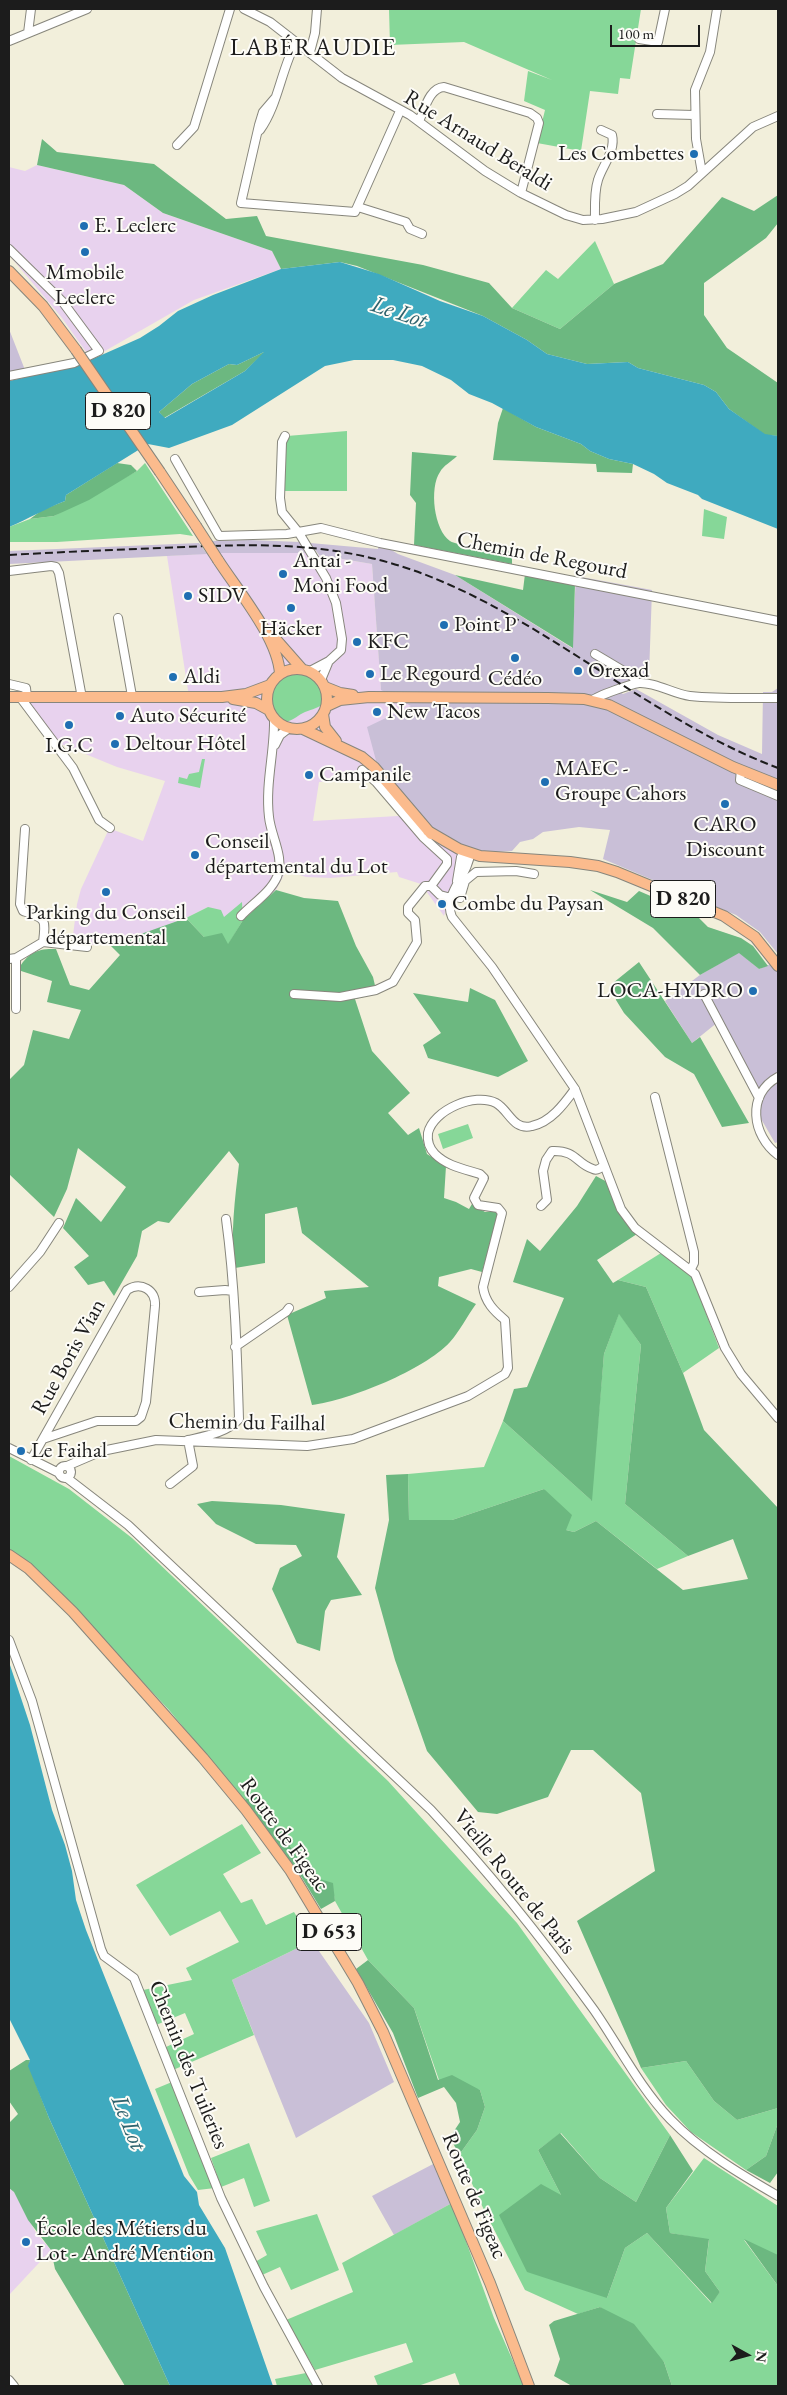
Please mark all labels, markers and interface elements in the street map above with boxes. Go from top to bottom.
scale bar [612,15,702,47]
text: 100 m [618,24,654,43]
district label: LABÉRAUDIE [228,33,398,63]
street label: Rue Arnaud Beraldi [399,85,557,197]
place label: Les Combettes [558,141,684,167]
marker: Les Combettes [688,148,700,160]
place label: E. Leclerc [94,213,176,239]
marker: E. Leclerc [78,220,90,232]
marker: Mmobile Leclerc [79,246,91,258]
place label: Mmobile Leclerc [46,260,124,312]
water label: Le Lot [367,290,431,336]
road number: D 820 [86,392,150,430]
street label: Chemin de Regourd [455,527,629,585]
place label: Antai - Moni Food [293,548,388,600]
marker: Antai - Moni Food [277,568,289,580]
place label: SIDV [198,583,246,609]
marker: SIDV [182,590,194,602]
marker: Häcker [285,602,297,614]
place label: Point P [454,612,516,638]
place label: Häcker [260,616,322,642]
marker: Point P [438,619,450,631]
place label: KFC [367,629,409,655]
marker: KFC [351,636,363,648]
marker: Cédéo [509,652,521,664]
place label: Orexad [588,658,649,684]
place label: Le Regourd [380,661,481,687]
place label: Aldi [183,664,220,690]
marker: Orexad [572,665,584,677]
place label: Cédéo [488,666,542,692]
marker: Le Regourd [364,668,376,680]
marker: Aldi [167,671,179,683]
place label: New Tacos [387,699,480,725]
place label: Auto Sécurité [130,703,246,729]
marker: New Tacos [371,706,383,718]
marker: Auto Sécurité [114,710,126,722]
marker: I.G.C [63,719,75,731]
place label: Deltour Hôtel [125,731,246,757]
place label: I.G.C [45,733,93,759]
marker: Deltour Hôtel [109,738,121,750]
place label: MAEC - Groupe Cahors [555,756,686,808]
place label: Campanile [319,762,411,788]
marker: Campanile [303,769,315,781]
marker: MAEC - Groupe Cahors [539,776,551,788]
marker: CARO Discount [719,798,731,810]
place label: CARO Discount [686,812,764,864]
place label: Conseil départemental du Lot [205,829,388,880]
marker: Conseil départemental du Lot [189,849,201,861]
road number: D 820 [650,881,716,918]
marker: Parking du Conseil départemental [100,886,112,898]
place label: Combe du Paysan [452,891,604,917]
marker: Combe du Paysan [436,898,448,910]
place label: Parking du Conseil départemental [26,900,186,951]
place label: LOCA-HYDRO [597,978,743,1004]
marker: LOCA-HYDRO [747,985,759,997]
street label: Rue Boris Vian [26,1294,112,1420]
street label: Chemin du Failhal [168,1408,326,1438]
place label: Le Faihal [31,1438,107,1464]
marker: Le Faihal [15,1445,27,1457]
street label: Route de Figeac [234,1773,334,1897]
street label: Vieille Route de Paris [447,1804,581,1960]
road number: D 653 [296,1914,362,1950]
street label: Chemin des Tuileries [142,1977,234,2153]
water label: Le Lot [104,2091,152,2155]
street label: Route de Figeac [436,2129,512,2263]
place label: École des Métiers du Lot - André Mention [36,2216,214,2268]
marker: École des Métiers du Lot - André Mention [20,2236,32,2248]
north arrow [722,2330,772,2380]
text: N [752,2350,772,2364]

